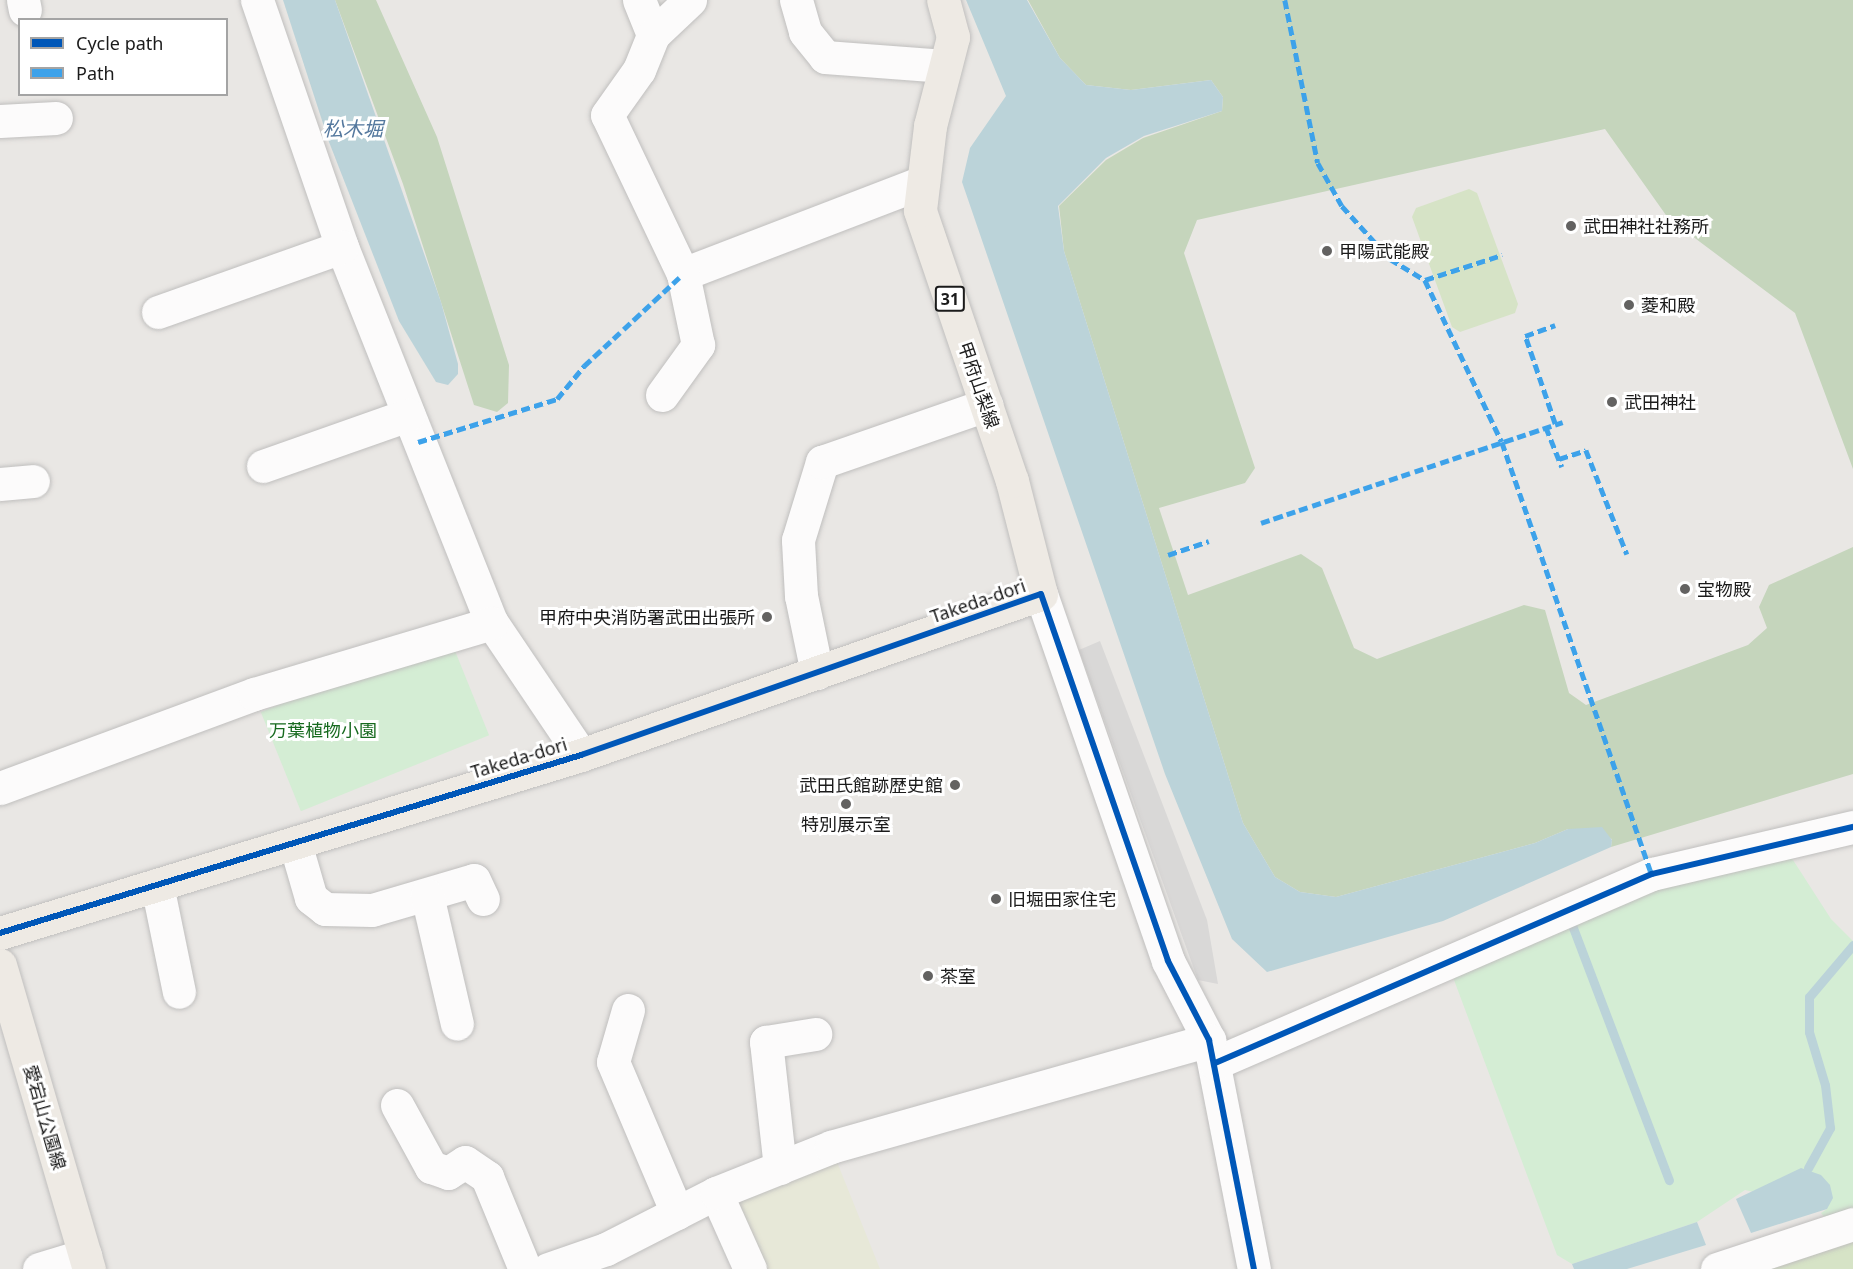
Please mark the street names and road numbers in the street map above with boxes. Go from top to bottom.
road number: 31 [934,286,966,312]
street label: 甲府山梨線 [954,339,1004,431]
street label: Takeda-dori [927,575,1029,627]
street label: Takeda-dori [468,733,570,783]
street label: 愛宕山公園線 [20,1062,70,1172]

